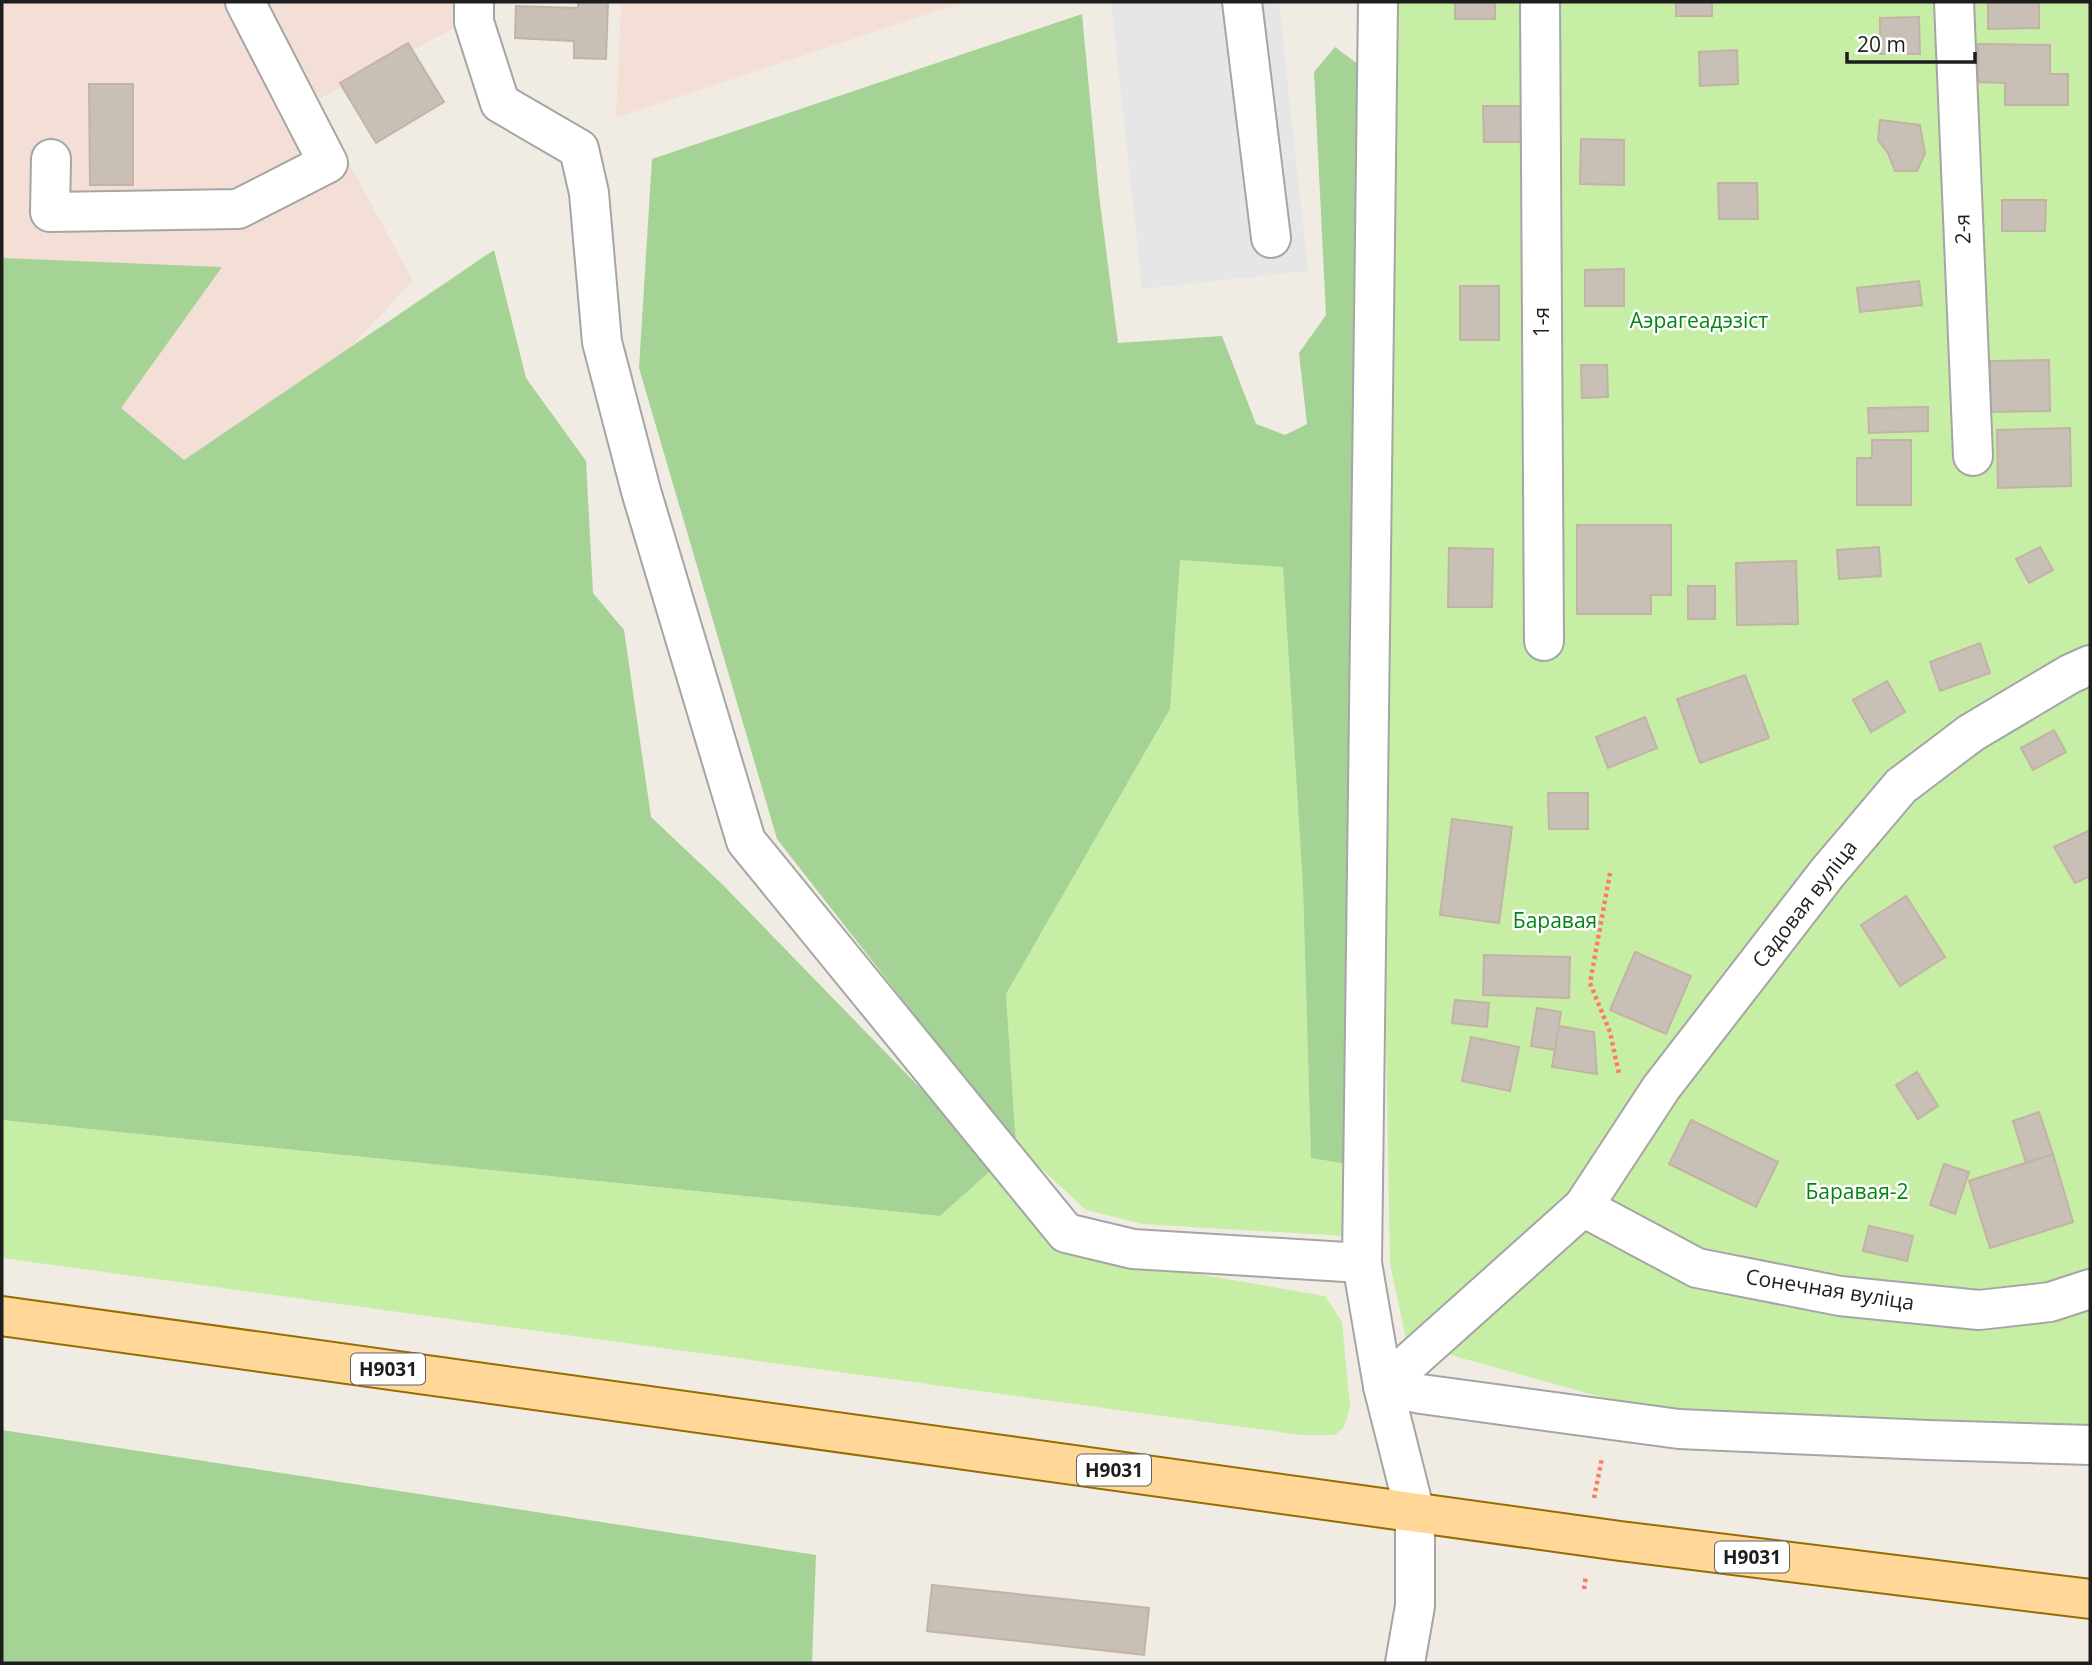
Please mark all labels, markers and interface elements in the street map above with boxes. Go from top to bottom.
scale bar [1847,21,1975,65]
text: 20 m [1857,30,1906,58]
street label: 2-я [1947,213,1977,245]
park label: Аэрагеадэзіст [1630,306,1768,334]
street label: 1-я [1527,307,1555,337]
street label: Садовая вуліца [1745,834,1863,973]
park label: Баравая [1513,906,1597,934]
park label: Баравая-2 [1805,1177,1909,1205]
street label: Сонечная вуліца [1744,1262,1917,1316]
road number: Н9031 [351,1354,425,1385]
road number: Н9031 [1077,1454,1151,1486]
road number: Н9031 [1715,1541,1789,1572]

